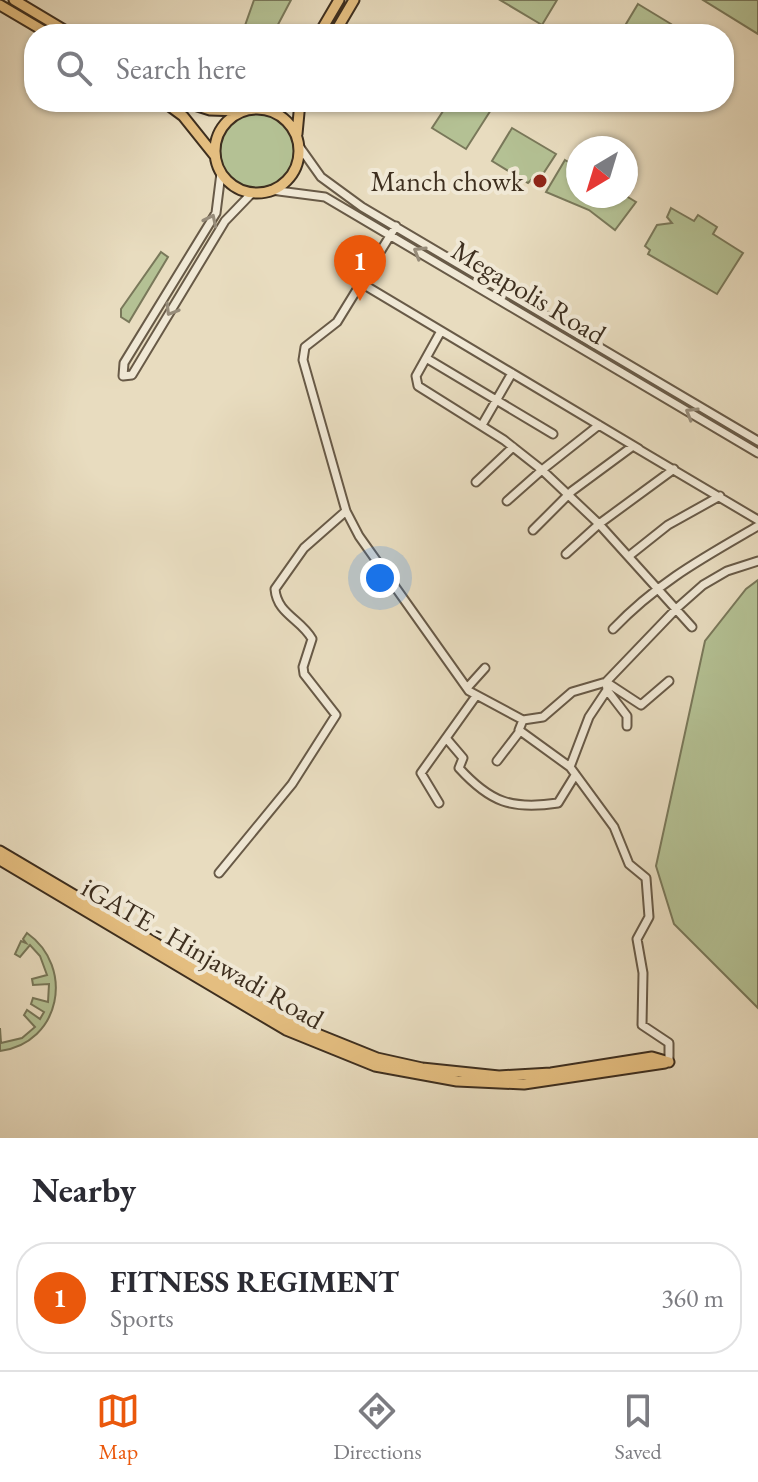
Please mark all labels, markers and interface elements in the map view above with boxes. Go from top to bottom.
search box [24,24,734,112]
icon: search [52,46,96,90]
text: Search here [116,49,246,88]
north arrow [566,136,638,208]
place label: Manch chowk [370,163,525,199]
marker: Manch chowk [531,172,549,190]
one-way arrow [201,214,217,229]
street label: Megapolis Road [445,232,613,353]
pin: 1 [334,235,386,301]
one-way arrow [413,247,428,262]
one-way arrow [165,301,181,316]
one-way arrow [685,407,700,423]
your location [360,558,400,598]
street label: iGATE - Hinjawadi Road [75,869,331,1037]
text: Nearby [32,1168,136,1212]
text: FITNESS REGIMENT [110,1262,399,1301]
text: 1 [53,1281,67,1315]
text: 360 m [661,1281,724,1315]
text: Sports [110,1301,174,1335]
tab: Map [96,1389,140,1466]
tab: Directions [333,1389,422,1466]
tab: Saved [614,1389,662,1466]

